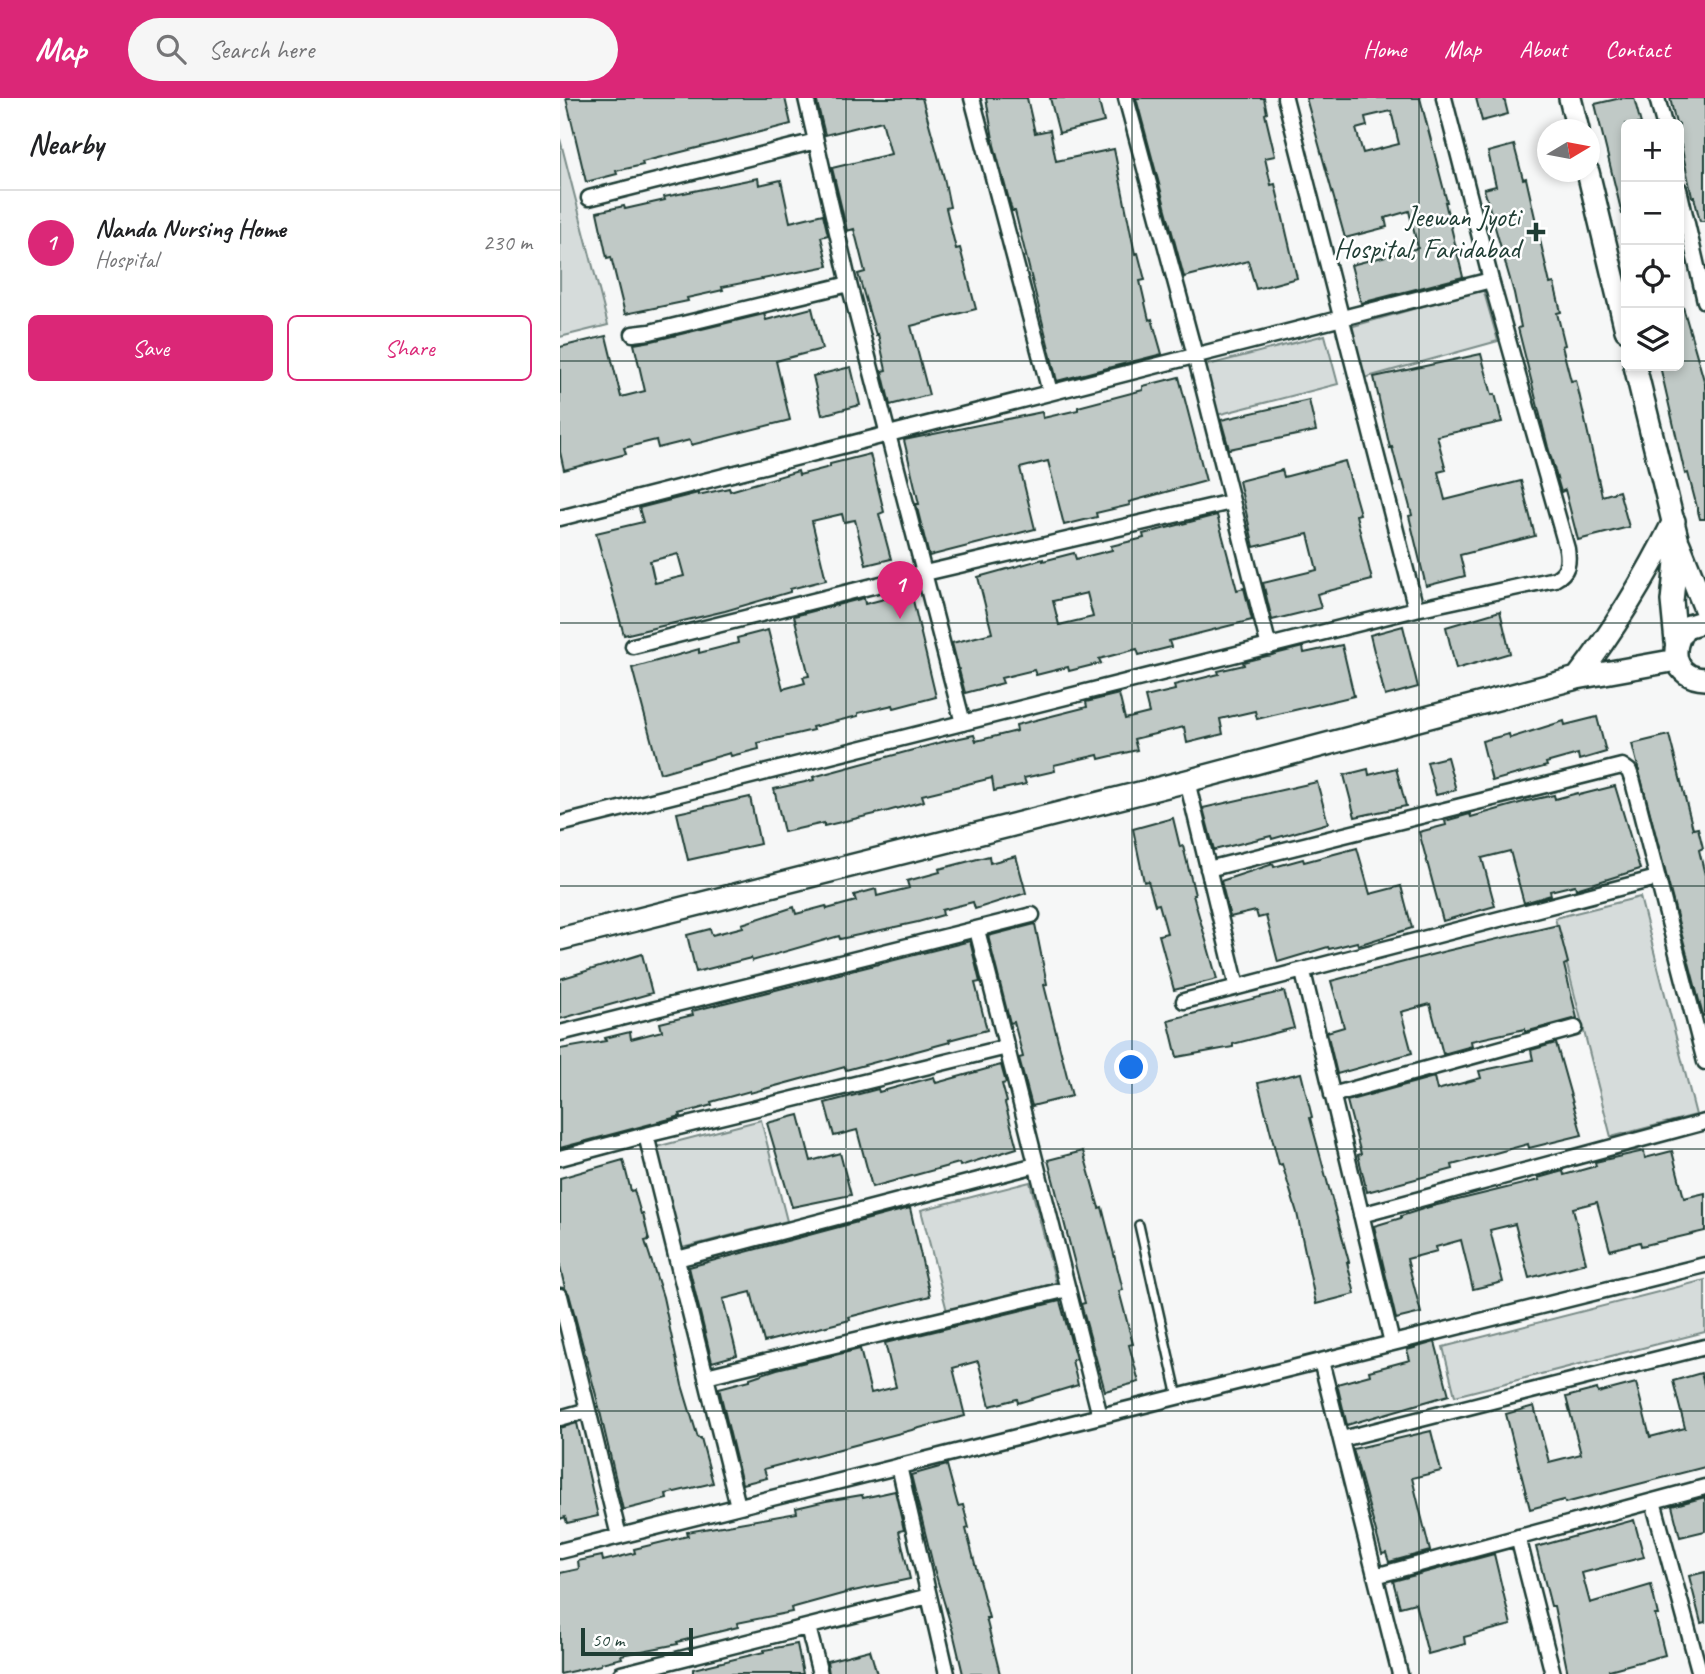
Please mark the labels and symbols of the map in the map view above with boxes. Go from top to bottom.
north arrow [1537,119,1600,182]
place label: Jeewan Jyoti Hospital, Faridabad [1334,199,1524,266]
marker: Jeewan Jyoti Hospital, Faridabad [1526,222,1546,242]
pin: 1 [877,561,923,619]
your location [1114,1050,1148,1084]
scale bar [581,1625,693,1657]

